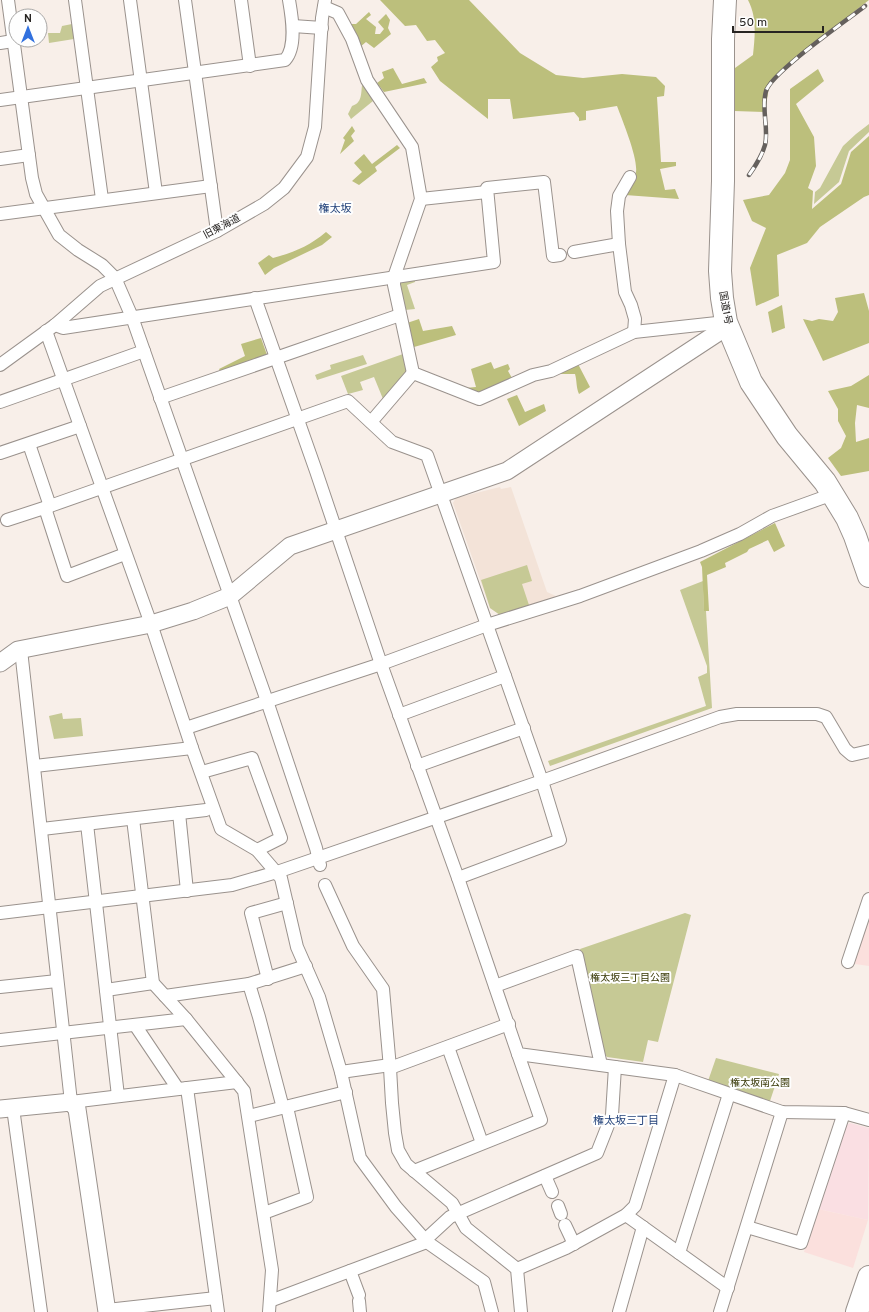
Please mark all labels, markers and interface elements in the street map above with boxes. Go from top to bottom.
north arrow [8,8,48,48]
scale bar [733,8,823,34]
text: N [24,12,32,26]
text: 50 m [739,15,767,31]
district label: 権太坂 [319,202,352,216]
street label: 旧東海道 [201,212,243,242]
street label: 国道1号 [716,290,734,326]
park label: 権太坂三丁目公園 [590,972,670,985]
park label: 権太坂南公園 [730,1077,790,1090]
district label: 権太坂三丁目 [593,1114,659,1128]

